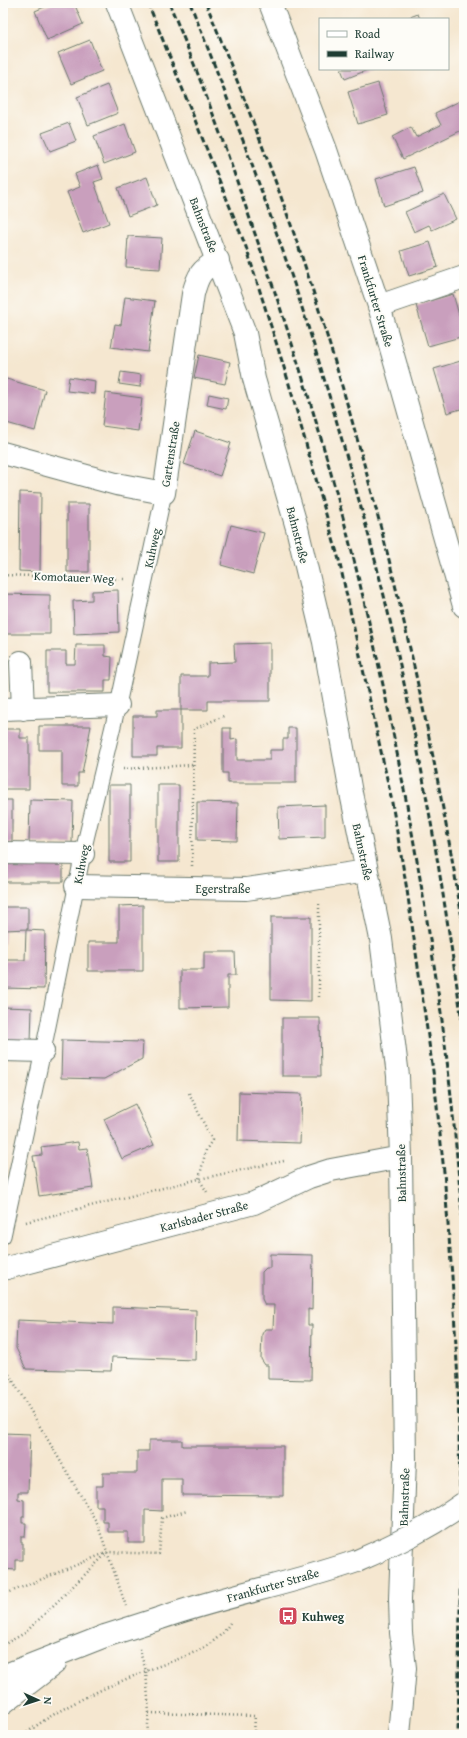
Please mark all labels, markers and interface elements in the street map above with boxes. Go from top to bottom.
legend [319,18,449,70]
text: Road [355,25,381,42]
text: Railway [355,45,394,62]
street label: Bahnstraße [186,195,222,256]
street label: Frankfurter Straße [354,253,398,349]
street label: Gartenstraße [156,419,184,488]
street label: Bahnstraße [283,505,313,566]
street label: Kuhweg [140,527,165,569]
street label: Komotauer Weg [34,567,114,587]
street label: Bahnstraße [349,822,377,883]
street label: Kuhweg [69,843,93,885]
street label: Egerstraße [196,880,251,897]
street label: Bahnstraße [392,1143,410,1202]
street label: Karlsbader Straße [158,1196,250,1236]
street label: Bahnstraße [394,1467,414,1526]
street label: Frankfurter Straße [225,1564,321,1606]
bus stop icon: Kuhweg [277,1605,299,1627]
place label: Kuhweg [302,1608,345,1625]
north arrow [18,1680,58,1720]
text: N [40,1696,56,1705]

